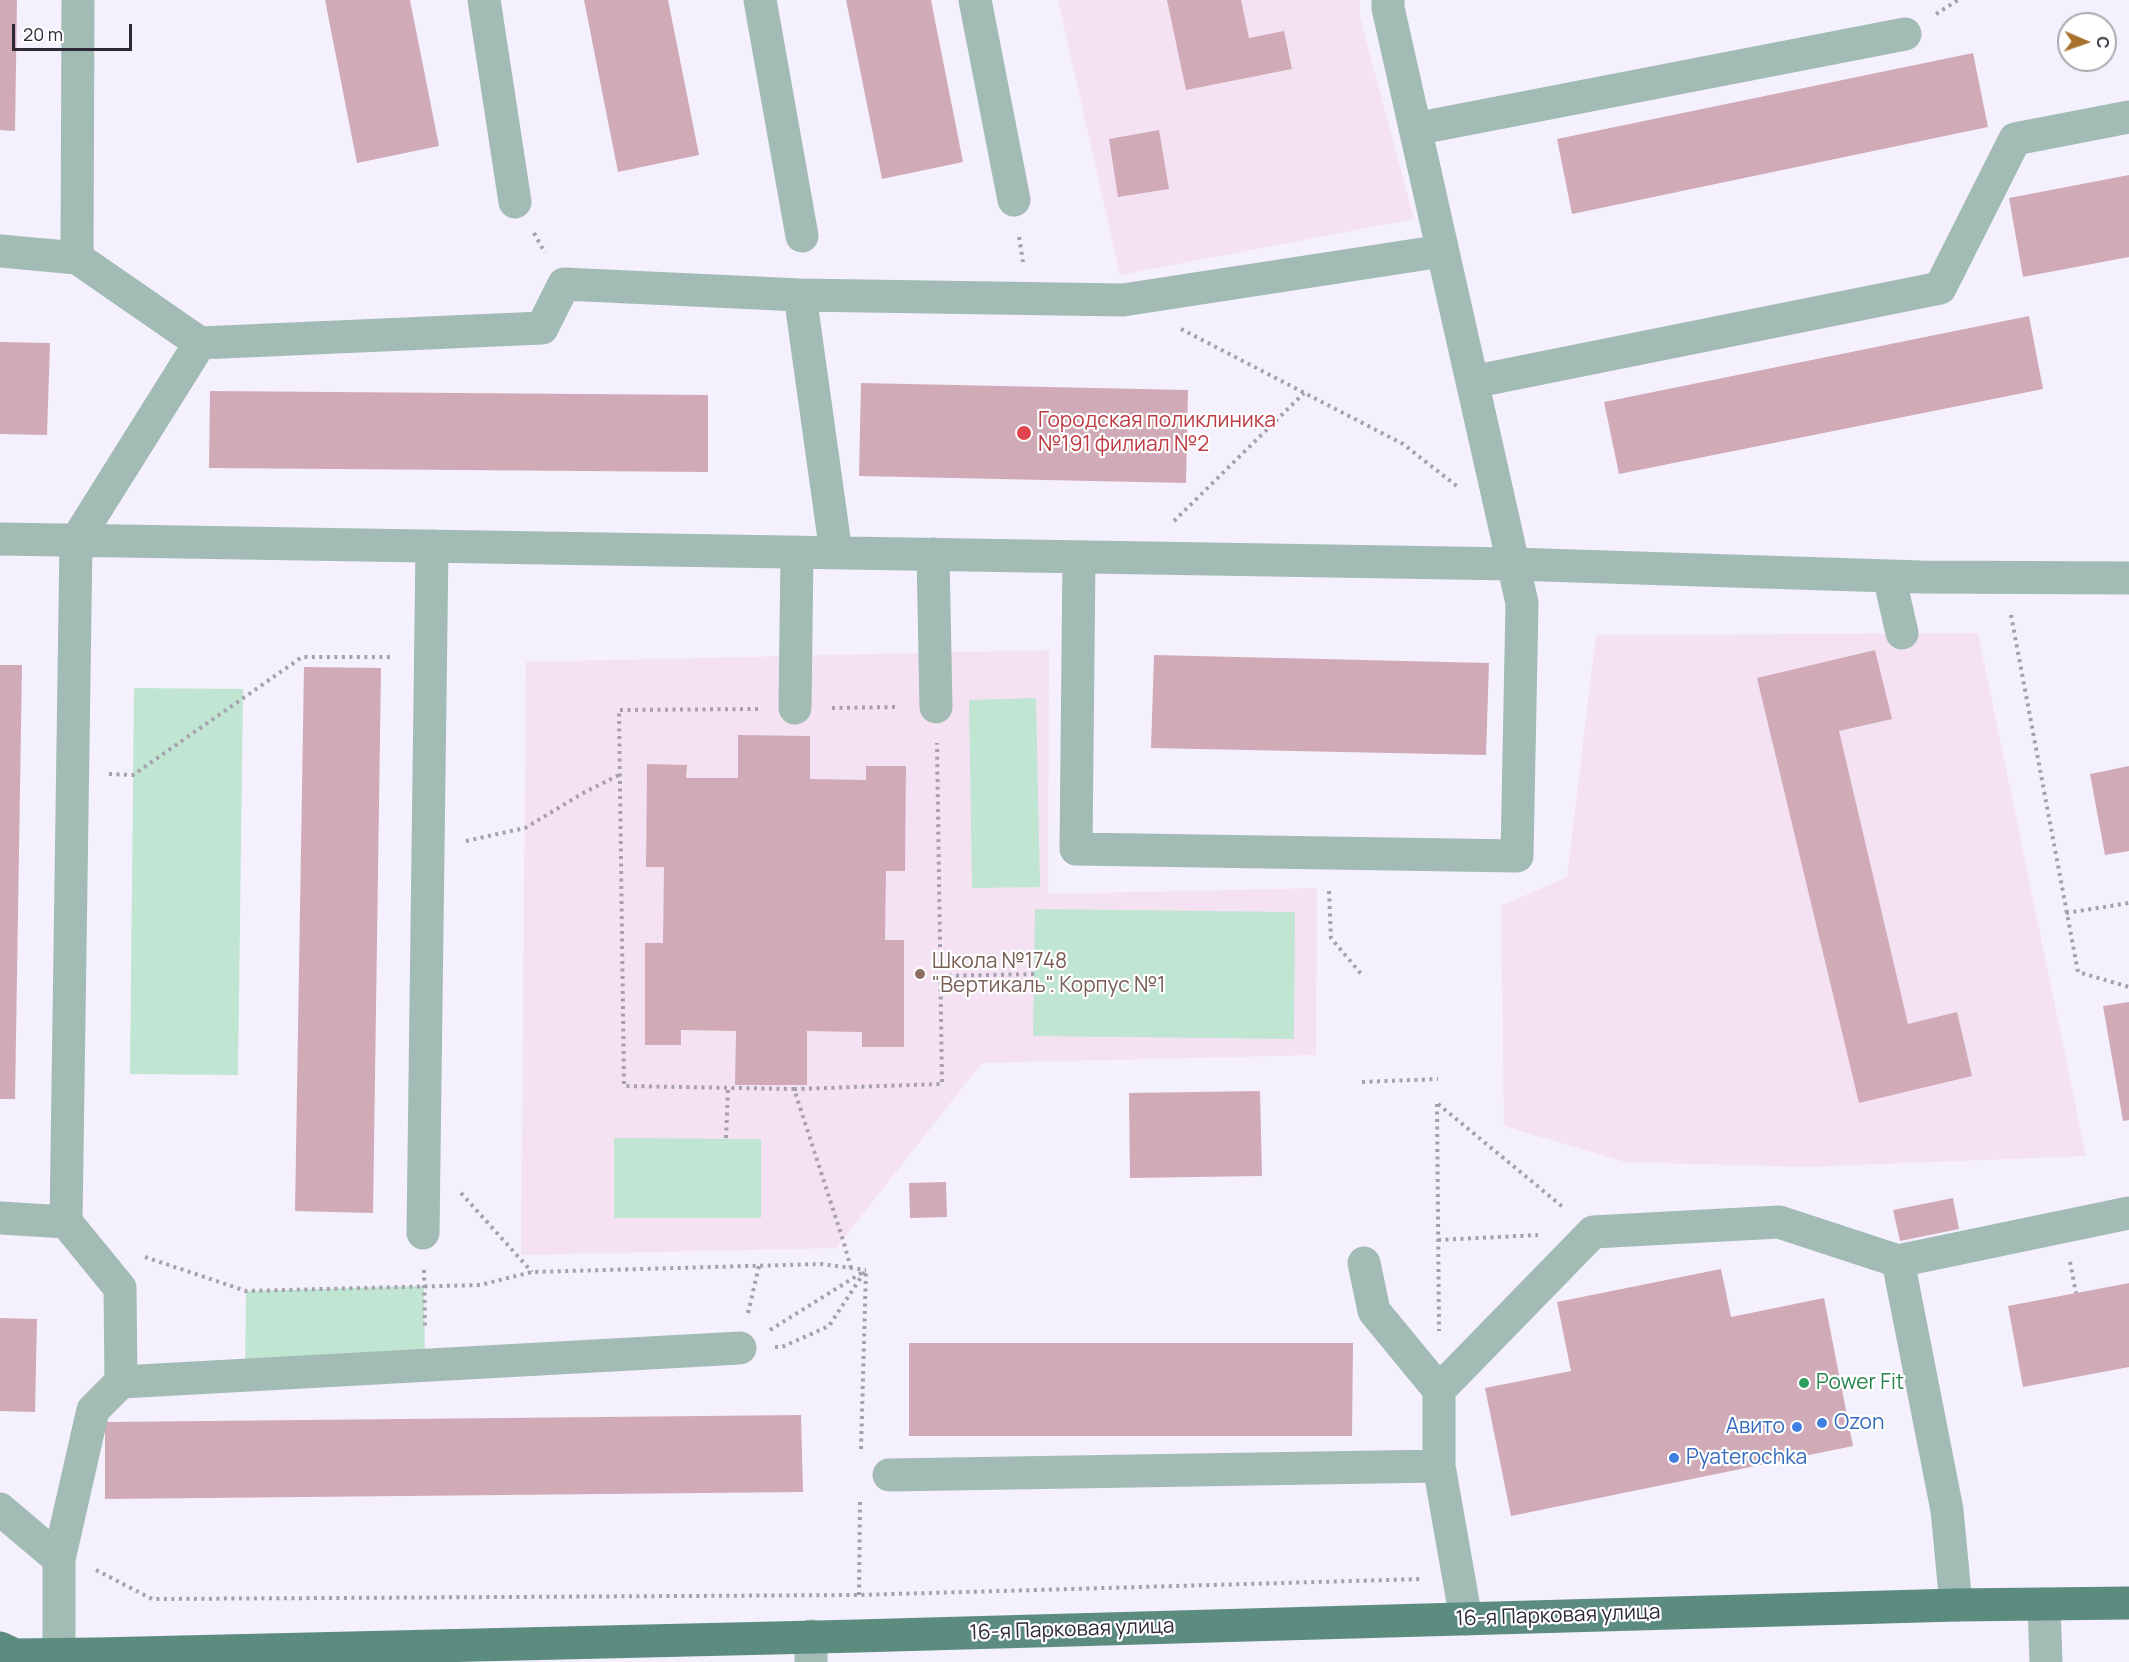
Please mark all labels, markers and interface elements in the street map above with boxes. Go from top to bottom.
scale bar [15,12,135,50]
north arrow [2057,12,2117,72]
text: 20 m [23,22,63,46]
text: С [2092,36,2114,49]
place label: Городская поликлиника №191 филиал №2 [1038,408,1276,458]
marker: Городская поликлиника №191 филиал №2 [1015,424,1033,442]
place label: Школа №1748 "Вертикаль". Корпус №1 [932,949,1165,999]
marker: Школа №1748 "Вертикаль". Корпус №1 [913,967,927,981]
place label: Power Fit [1816,1370,1904,1396]
marker: Power Fit [1797,1376,1811,1390]
place label: Ozon [1834,1410,1884,1436]
place label: Авито [1726,1414,1785,1440]
marker: Ozon [1815,1416,1829,1430]
marker: Авито [1790,1420,1804,1434]
place label: Pyaterochka [1686,1445,1807,1471]
marker: Pyaterochka [1667,1451,1681,1465]
street label: 16-я Парковая улица [1455,1600,1661,1632]
street label: 16-я Парковая улица [969,1614,1175,1646]

